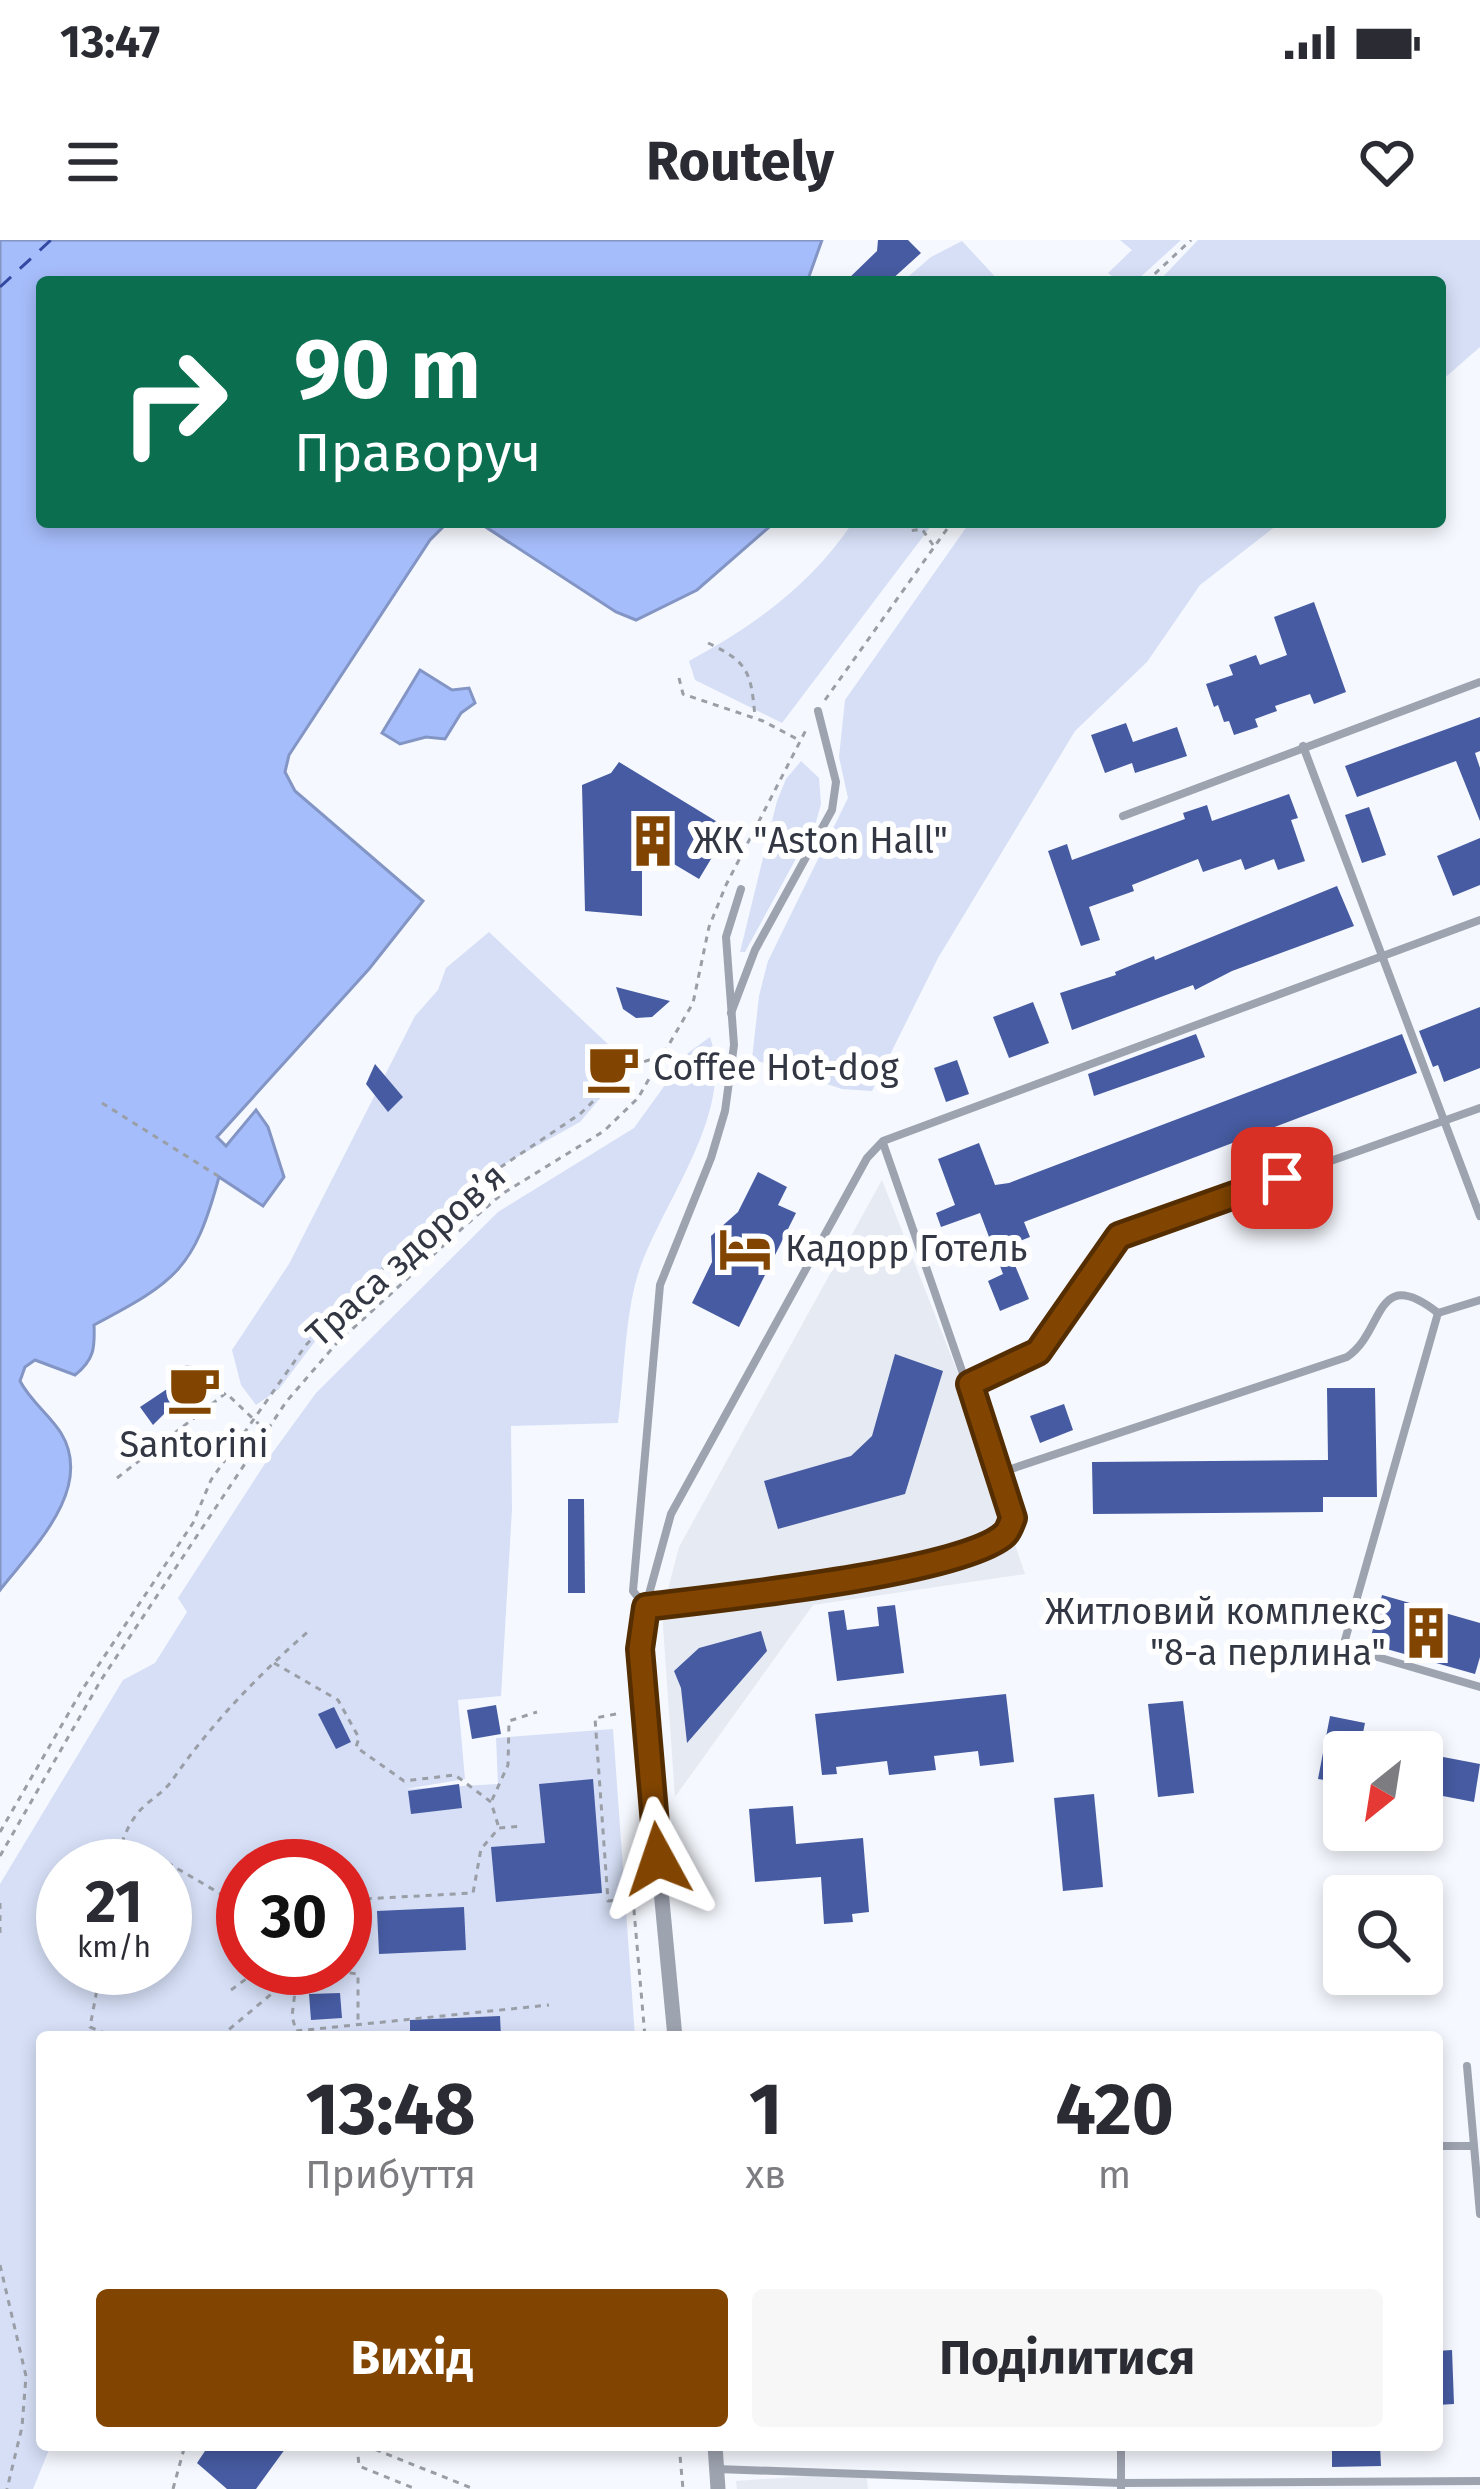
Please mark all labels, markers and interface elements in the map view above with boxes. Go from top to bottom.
text: 13:47 [60,15,160,69]
icon: menu [60,129,126,195]
icon: heart [1354,129,1420,195]
text: Routely [646,130,834,194]
text: 90 m [294,319,481,420]
icon: right [96,324,252,480]
text: Праворуч [294,421,541,485]
building icon: ЖК "Aston Hall" [624,812,682,870]
place label: ЖК "Aston Hall" [693,819,948,863]
cafe icon: Coffee Hot-dog [584,1039,642,1097]
place label: Coffee Hot-dog [653,1046,899,1090]
pin [1231,1127,1333,1229]
icon: arrive [1249,1145,1315,1211]
street label: Траса здоров’я [297,1154,515,1356]
hotel icon: Кадорр Готель [716,1220,774,1278]
place label: Кадорр Готель [785,1227,1028,1271]
cafe icon: Santorini [165,1360,223,1418]
place label: Santorini [119,1423,269,1467]
place label: Житловий комплекс "8-а перлина" [1045,1590,1386,1675]
building icon: Житловий комплекс "8-а перлина" [1397,1604,1455,1662]
north arrow [1323,1731,1443,1851]
map controls [1323,1731,1443,1995]
position arrow [595,1796,721,1922]
speed limit sign: 30 [216,1839,372,1995]
text: 21 [85,1866,143,1938]
button: search [1323,1875,1443,1995]
text: km/h [77,1929,151,1965]
text: 13:48 [305,2067,476,2153]
text: 1 [749,2067,782,2153]
text: 420 [1055,2067,1174,2153]
text: Прибуття [305,2152,476,2198]
text: хв [745,2152,786,2198]
text: m [1098,2152,1131,2198]
button: Вихід [96,2289,728,2427]
button: Поділитися [752,2289,1383,2427]

